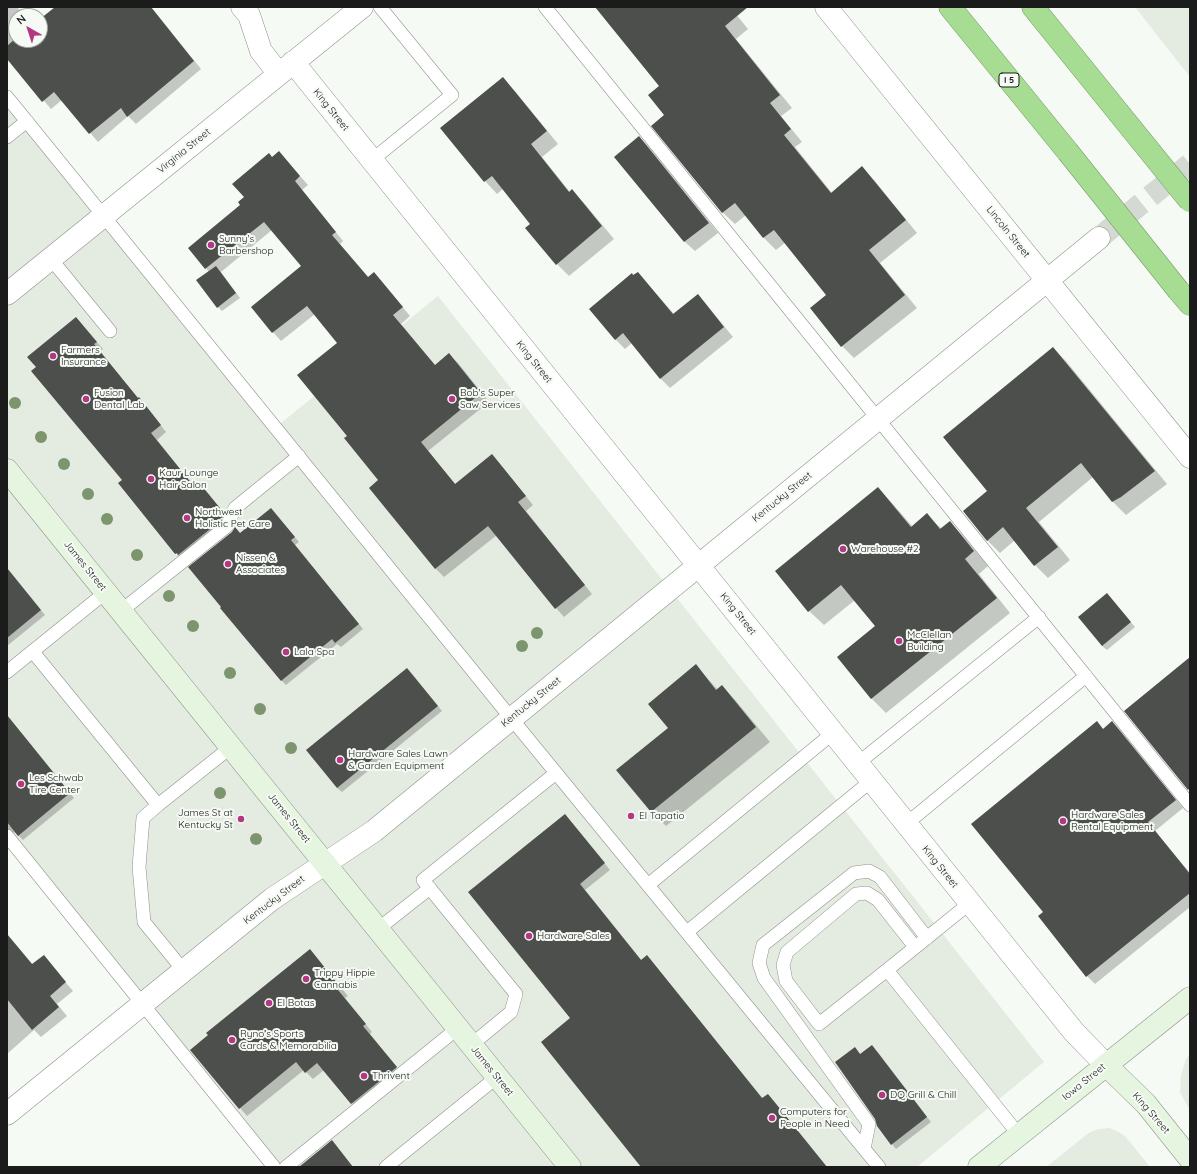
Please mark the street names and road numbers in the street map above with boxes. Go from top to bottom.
road number: I 5 [999,73,1019,87]
street label: King Street [310,86,352,134]
street label: Virginia Street [155,126,213,176]
street label: Lincoln Street [984,204,1032,260]
street label: King Street [513,338,555,386]
street label: Kentucky Street [750,469,814,525]
street label: James Street [61,538,109,594]
street label: King Street [717,590,759,638]
street label: Kentucky Street [499,674,563,730]
street label: James Street [265,790,313,846]
street label: King Street [919,843,961,891]
street label: Kentucky Street [241,873,307,927]
street label: James Street [468,1043,516,1099]
street label: Iowa Street [1060,1061,1108,1103]
street label: King Street [1130,1090,1172,1136]

